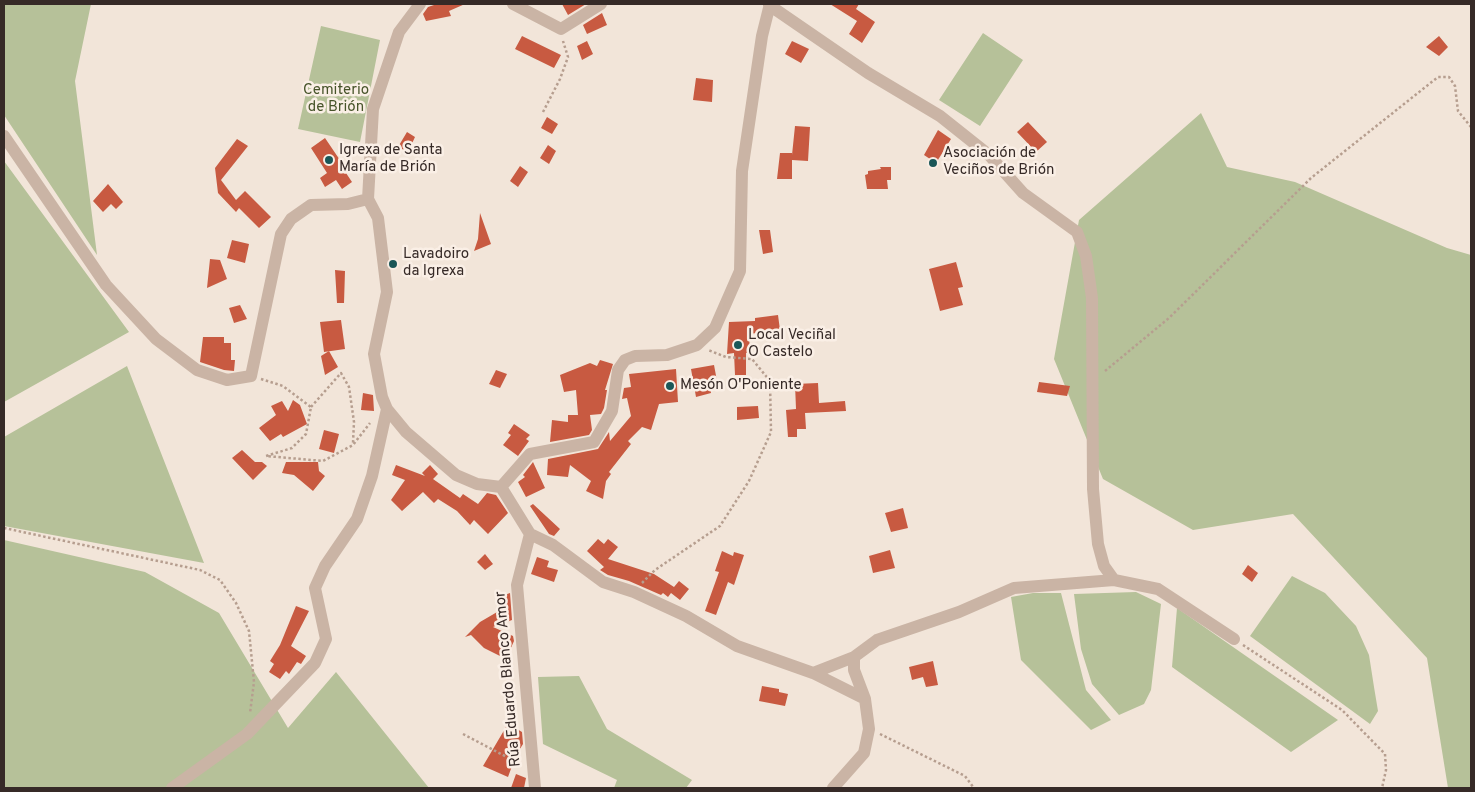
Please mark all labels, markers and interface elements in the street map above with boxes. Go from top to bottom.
park label: Cemiterio de Brión [303,82,369,117]
place label: Igrexa de Santa María de Brión [339,142,442,177]
place label: Asociación de Veciños de Brión [943,145,1054,180]
marker: Igrexa de Santa María de Brión [323,154,335,166]
marker: Asociación de Veciños de Brión [927,157,939,169]
place label: Lavadoiro da Igrexa [403,246,469,281]
marker: Lavadoiro da Igrexa [387,258,399,270]
place label: Local Veciñal O Castelo [748,327,836,362]
marker: Local Veciñal O Castelo [732,339,744,351]
place label: Mesón O'Poniente [680,377,801,395]
marker: Mesón O'Poniente [664,380,676,392]
street label: Rúa Eduardo Blanco Amor [492,590,526,768]

